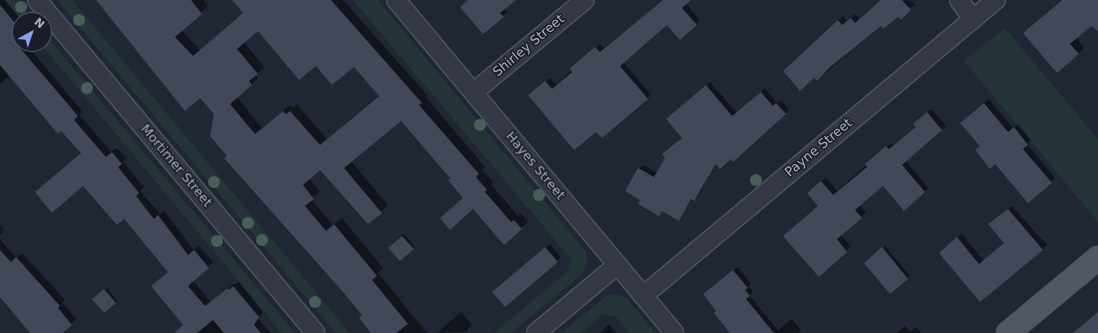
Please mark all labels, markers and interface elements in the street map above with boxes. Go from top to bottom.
north arrow [12,12,52,52]
street label: Shirley Street [490,12,568,80]
text: N [32,15,47,31]
street label: Payne Street [782,115,856,181]
street label: Mortimer Street [137,122,215,210]
street label: Hayes Street [502,129,568,203]

